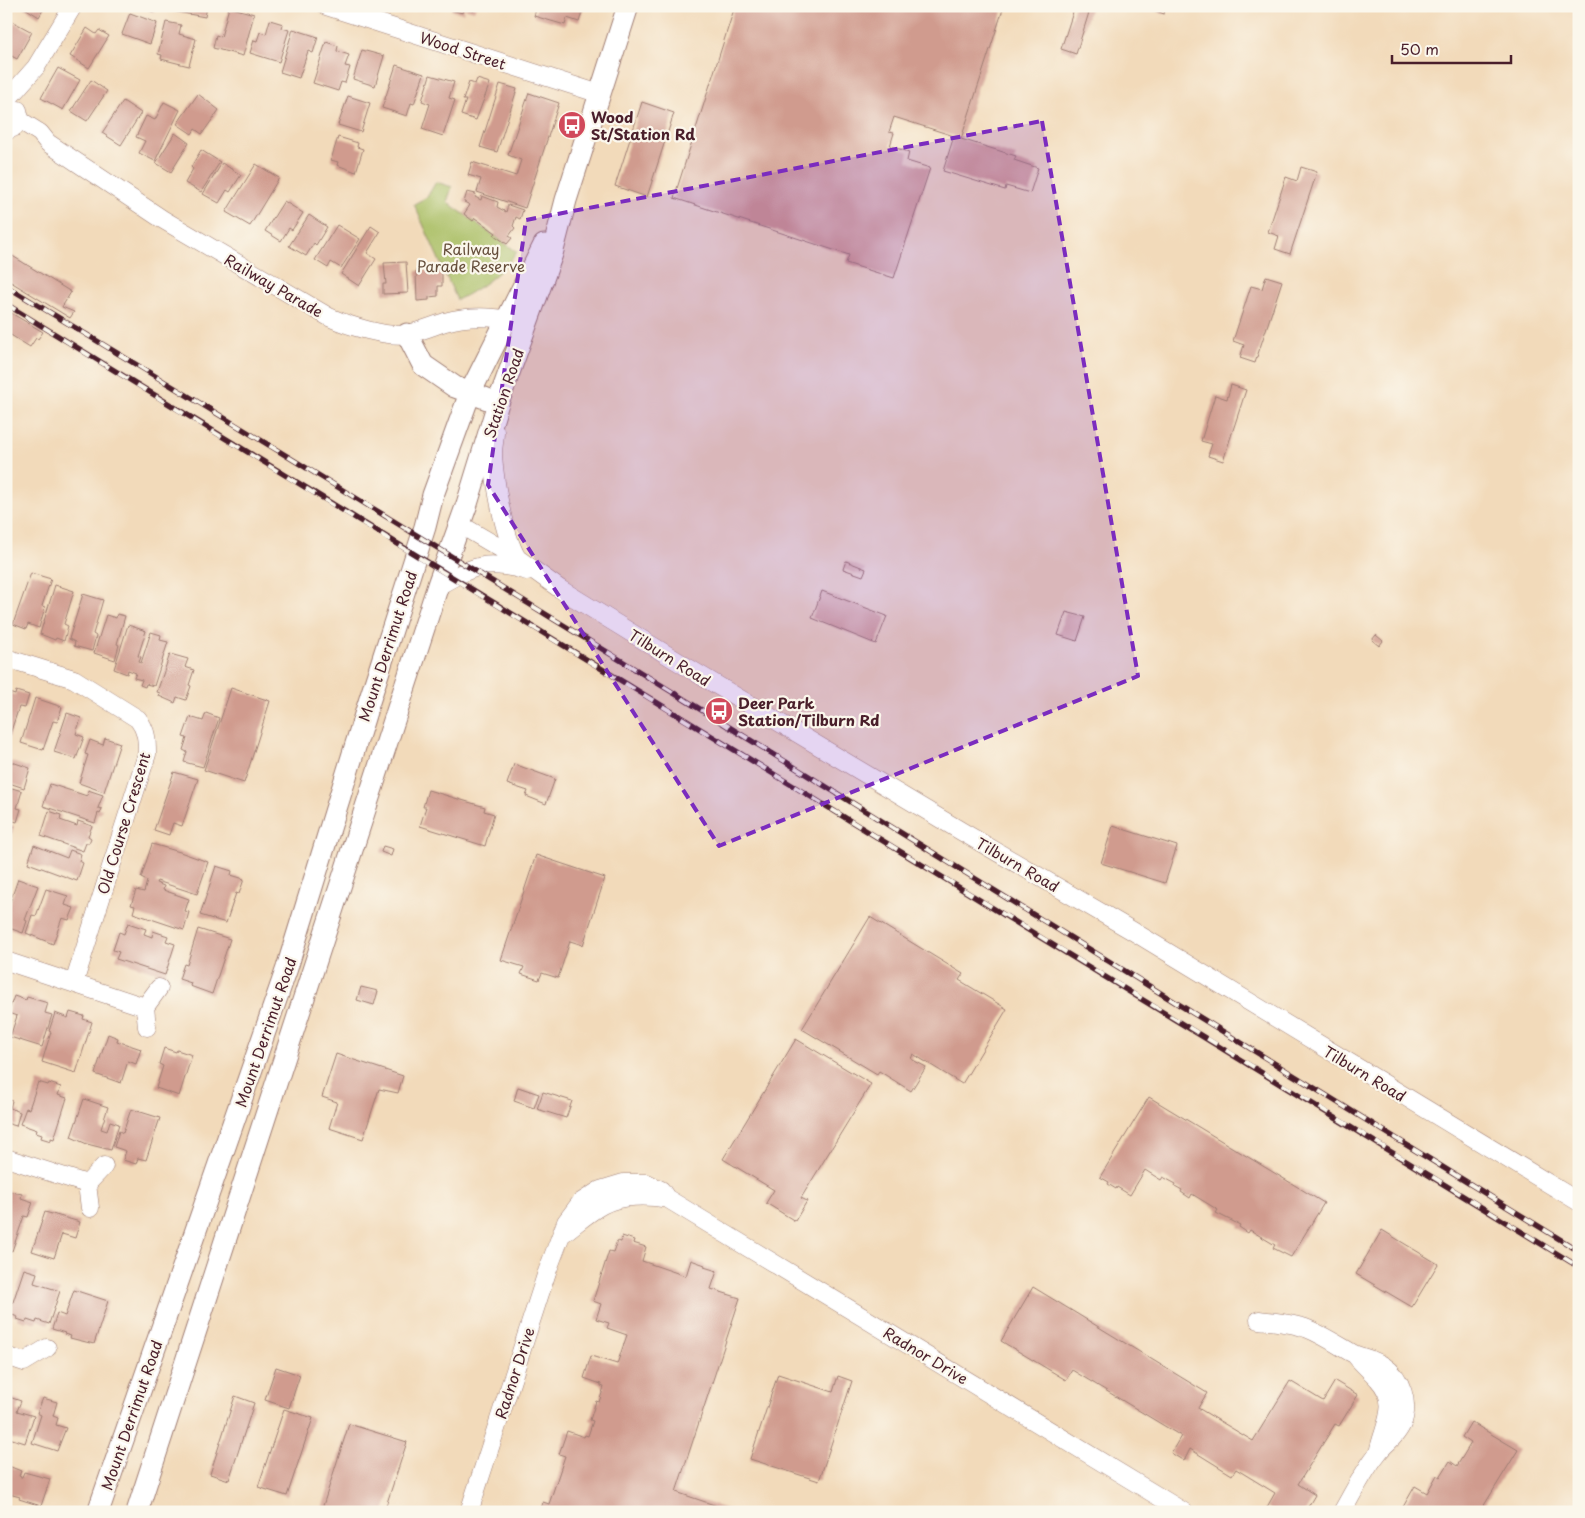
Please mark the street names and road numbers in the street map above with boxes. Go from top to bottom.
street label: Wood Street [417,25,509,75]
street label: Railway Parade [220,247,328,323]
street label: Station Road [477,345,529,441]
street label: Mount Derrimut Road [352,568,422,724]
street label: Tilburn Road [625,623,715,691]
street label: Old Course Crescent [90,749,156,897]
street label: Tilburn Road [972,831,1064,897]
street label: Mount Derrimut Road [228,954,302,1110]
street label: Tilburn Road [1319,1039,1411,1107]
street label: Radnor Drive [879,1321,973,1389]
street label: Radnor Drive [488,1324,540,1422]
street label: Mount Derrimut Road [94,1337,168,1493]

